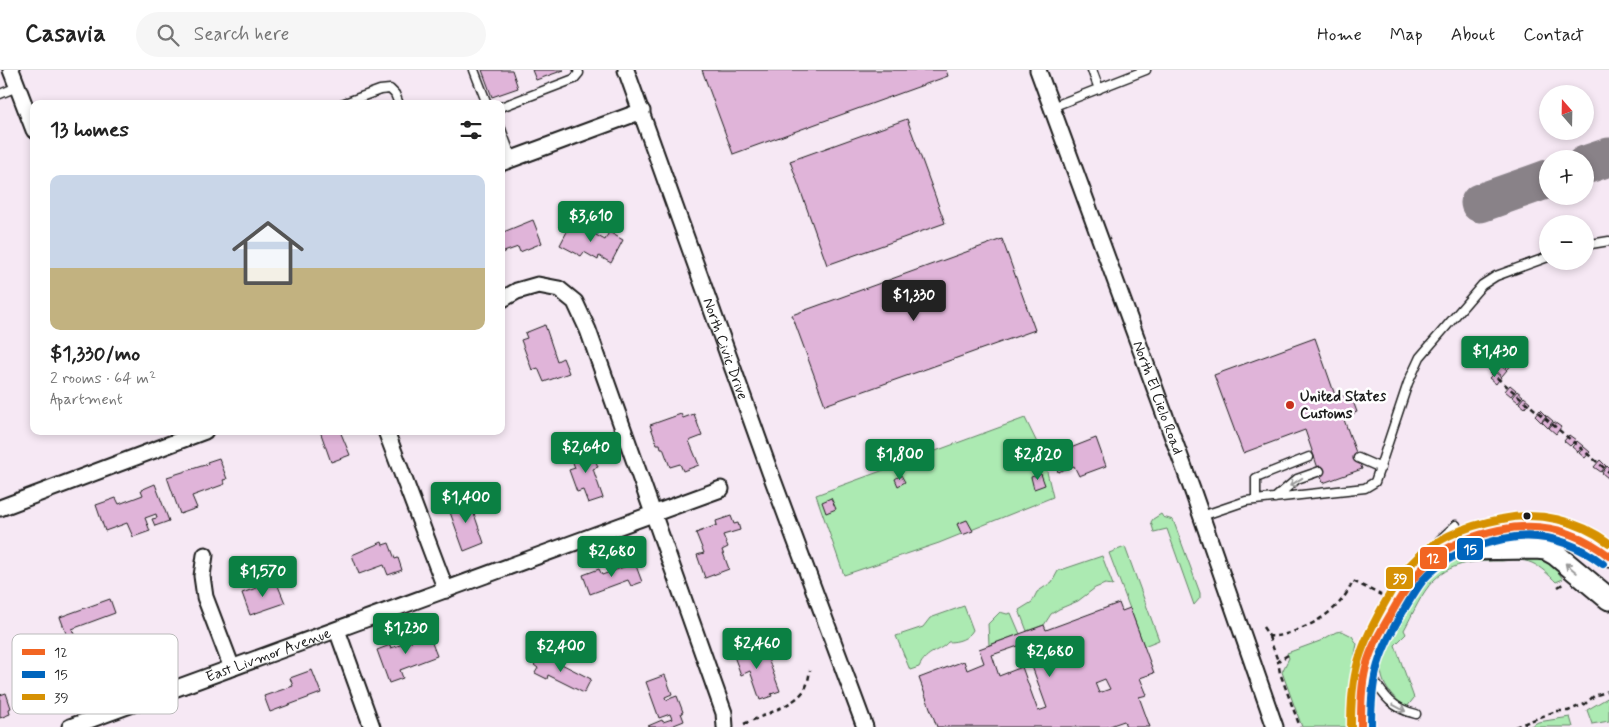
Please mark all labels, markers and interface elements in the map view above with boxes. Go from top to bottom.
search box [136,12,486,57]
text: Casavia [25,19,106,50]
icon: search [154,21,182,49]
text: Search here [194,22,289,47]
text: Home [1317,23,1362,47]
text: Map [1390,23,1423,47]
text: About [1451,23,1495,47]
text: Contact [1523,23,1584,47]
north arrow [1539,85,1594,140]
map controls [1539,85,1594,270]
text: 13 homes [50,116,129,144]
icon: filters [457,116,485,144]
button: + [1539,150,1594,205]
pin: $3,610 [550,200,632,243]
text: $3,610 [569,206,613,227]
icon: home [223,208,313,298]
button: − [1539,215,1594,270]
pin: $1,330 [873,280,955,322]
text: $1,330 [893,285,935,306]
street label: North Civic Drive [697,295,752,403]
pin: $1,430 [1454,336,1536,378]
street label: North El Cielo Road [1127,338,1187,458]
text: $1,330/mo [50,340,140,368]
text: $1,430 [1472,341,1518,362]
text: 2 rooms · 64 m² [50,368,156,389]
place label: United States Customs [1300,387,1387,424]
text: Apartment [50,389,123,410]
marker: United States Customs [1284,399,1296,411]
pin: $2,640 [545,432,627,474]
text: $2,640 [562,437,610,458]
pin: $1,800 [859,438,941,481]
pin: $2,820 [997,438,1079,481]
text: $1,800 [876,444,924,465]
text: $2,820 [1014,444,1062,465]
one-way arrow [1289,476,1303,487]
pin: $1,400 [425,482,507,524]
text: $1,400 [442,487,490,508]
unlabelled marker [1522,511,1532,521]
pin: $2,680 [571,536,653,578]
line badge: 15 [1456,537,1484,561]
text: $2,680 [588,541,636,562]
text: 15 [1463,541,1477,559]
line badge: 12 [1419,546,1448,570]
text: 12 [1426,550,1440,568]
pin: $1,570 [222,556,304,598]
text: $1,570 [240,561,286,582]
one-way arrow [1565,562,1578,573]
line badge: 39 [1385,566,1414,590]
text: 39 [1393,570,1407,588]
pin: $1,230 [365,612,447,655]
text: $1,230 [384,618,428,639]
street label: East Livmor Avenue [203,623,334,688]
pin: $2,460 [716,628,798,670]
pin: $2,400 [520,630,602,673]
text: $2,460 [734,633,780,654]
legend [12,634,178,714]
text: $2,400 [537,636,586,657]
pin: $2,680 [1009,636,1091,678]
text: $2,680 [1026,641,1074,662]
text: 12 [54,644,68,662]
text: 15 [54,666,68,684]
text: 39 [54,689,69,707]
one-way arrow [1391,703,1406,713]

